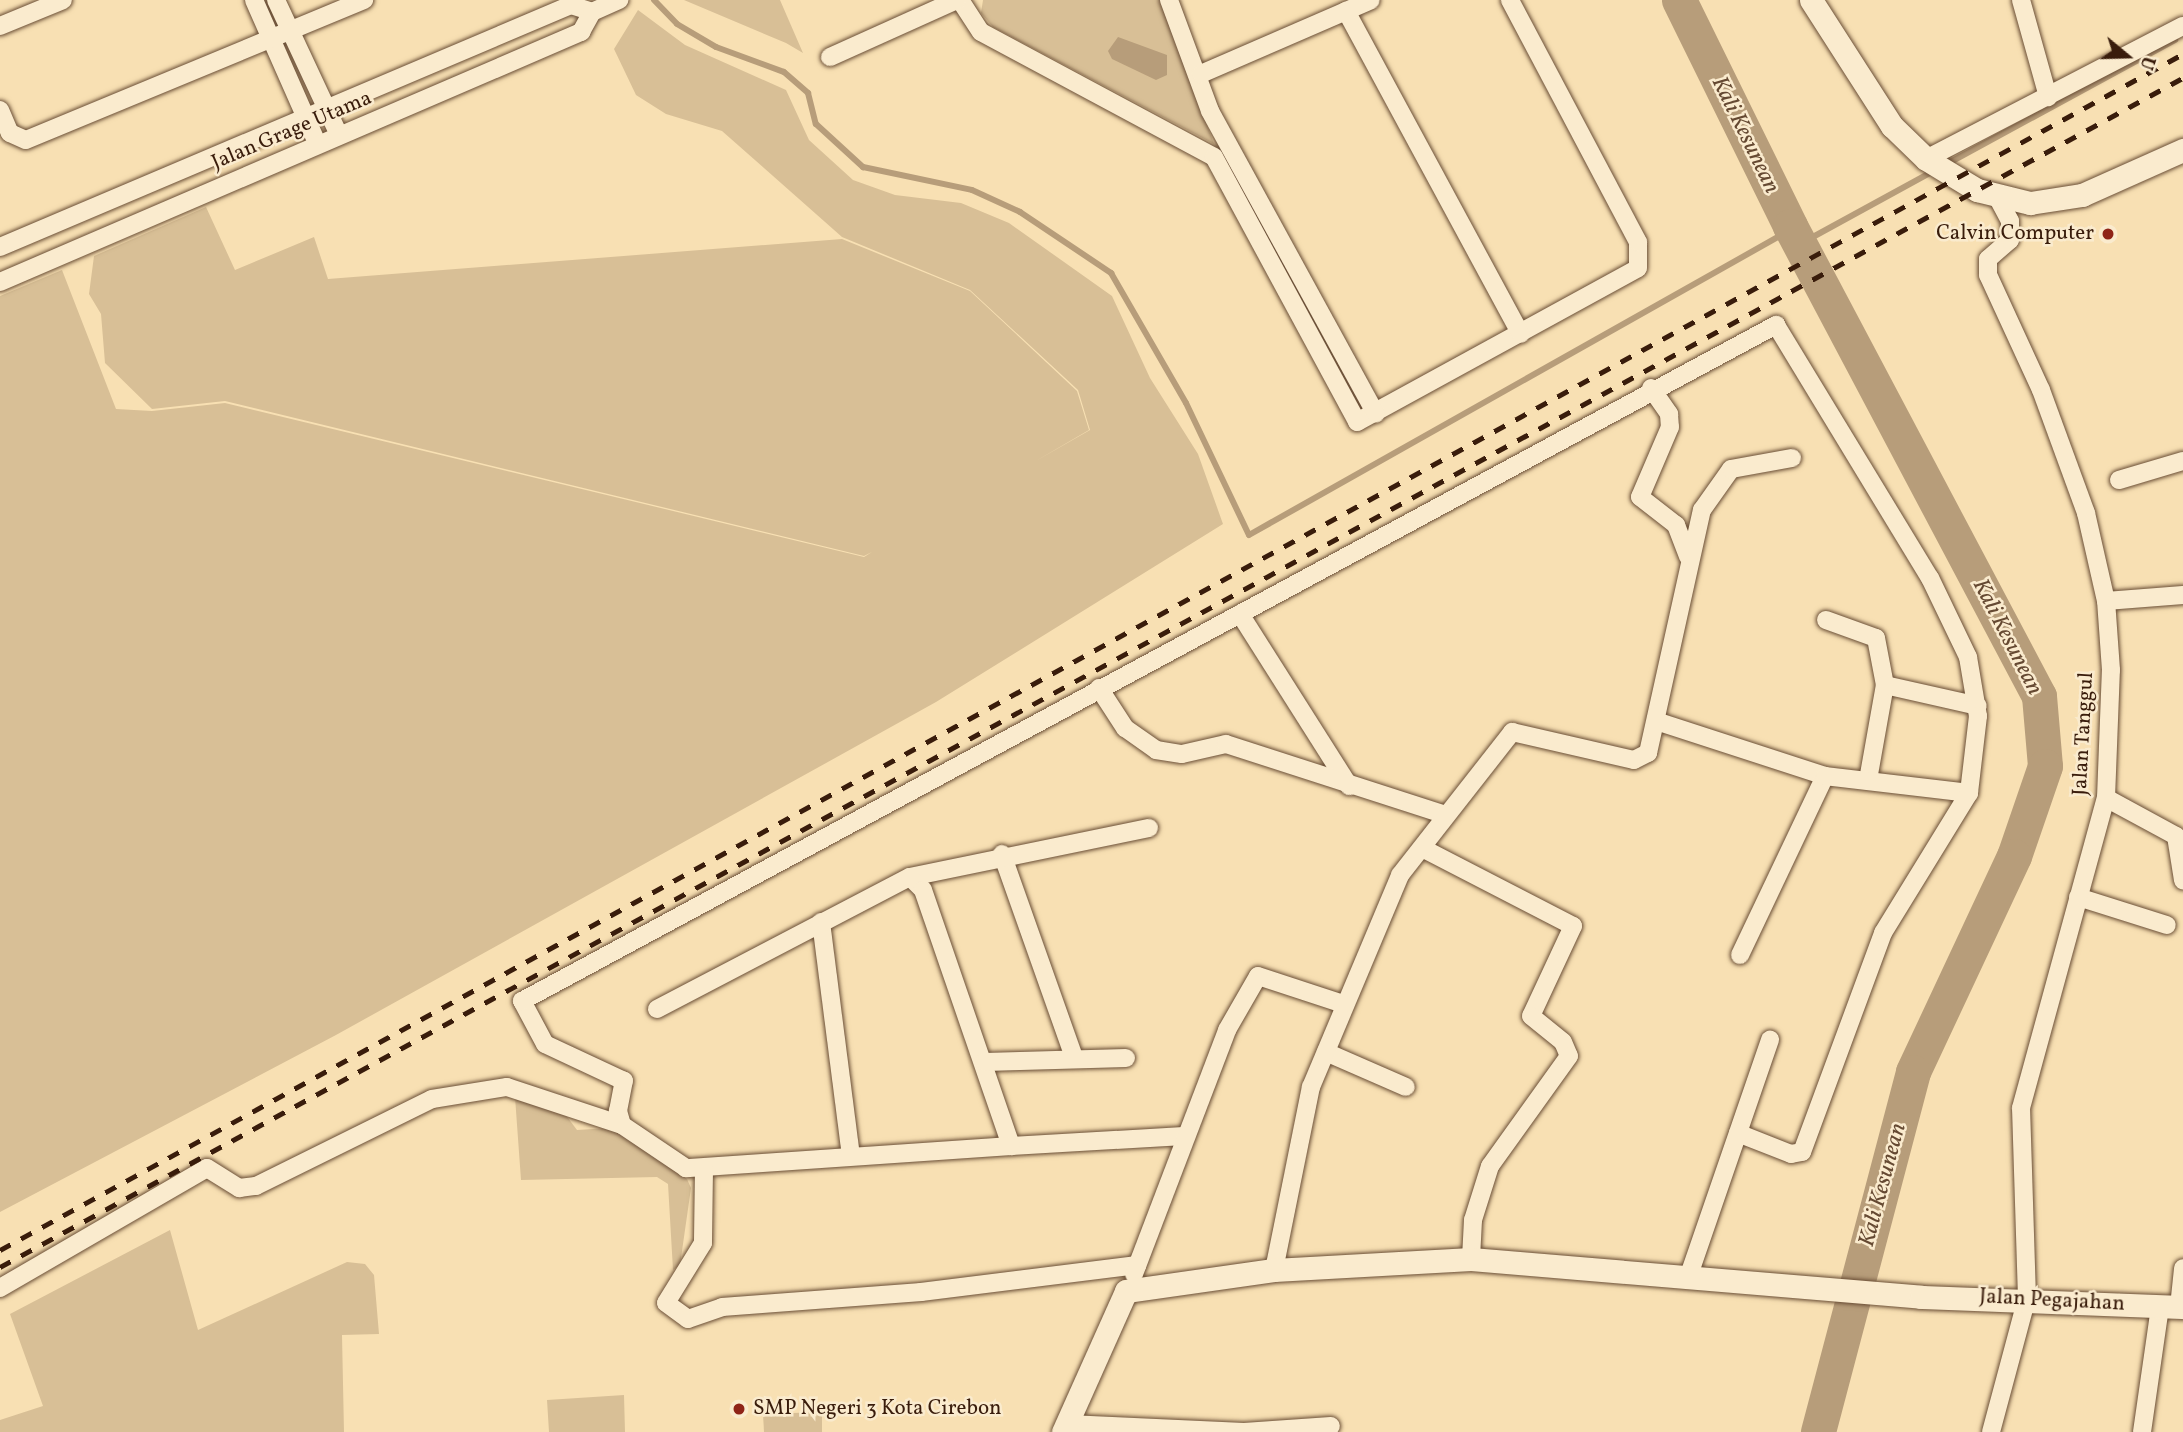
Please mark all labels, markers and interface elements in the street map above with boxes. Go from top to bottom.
north arrow [2092,21,2162,91]
text: U [2132,52,2161,73]
water label: Kali Kesunean [1705,72,1785,198]
street label: Jalan Grage Utama [208,86,376,176]
place label: Calvin Computer [1936,221,2094,247]
marker: Calvin Computer [2100,226,2116,242]
water label: Kali Kesunean [1966,574,2048,700]
street label: Jalan Tanggul [2068,671,2100,797]
water label: Kali Kesunean [1853,1120,1913,1250]
street label: Jalan Pegajahan [1979,1285,2125,1317]
place label: SMP Negeri 3 Kota Cirebon [753,1396,1002,1422]
marker: SMP Negeri 3 Kota Cirebon [731,1401,747,1417]

